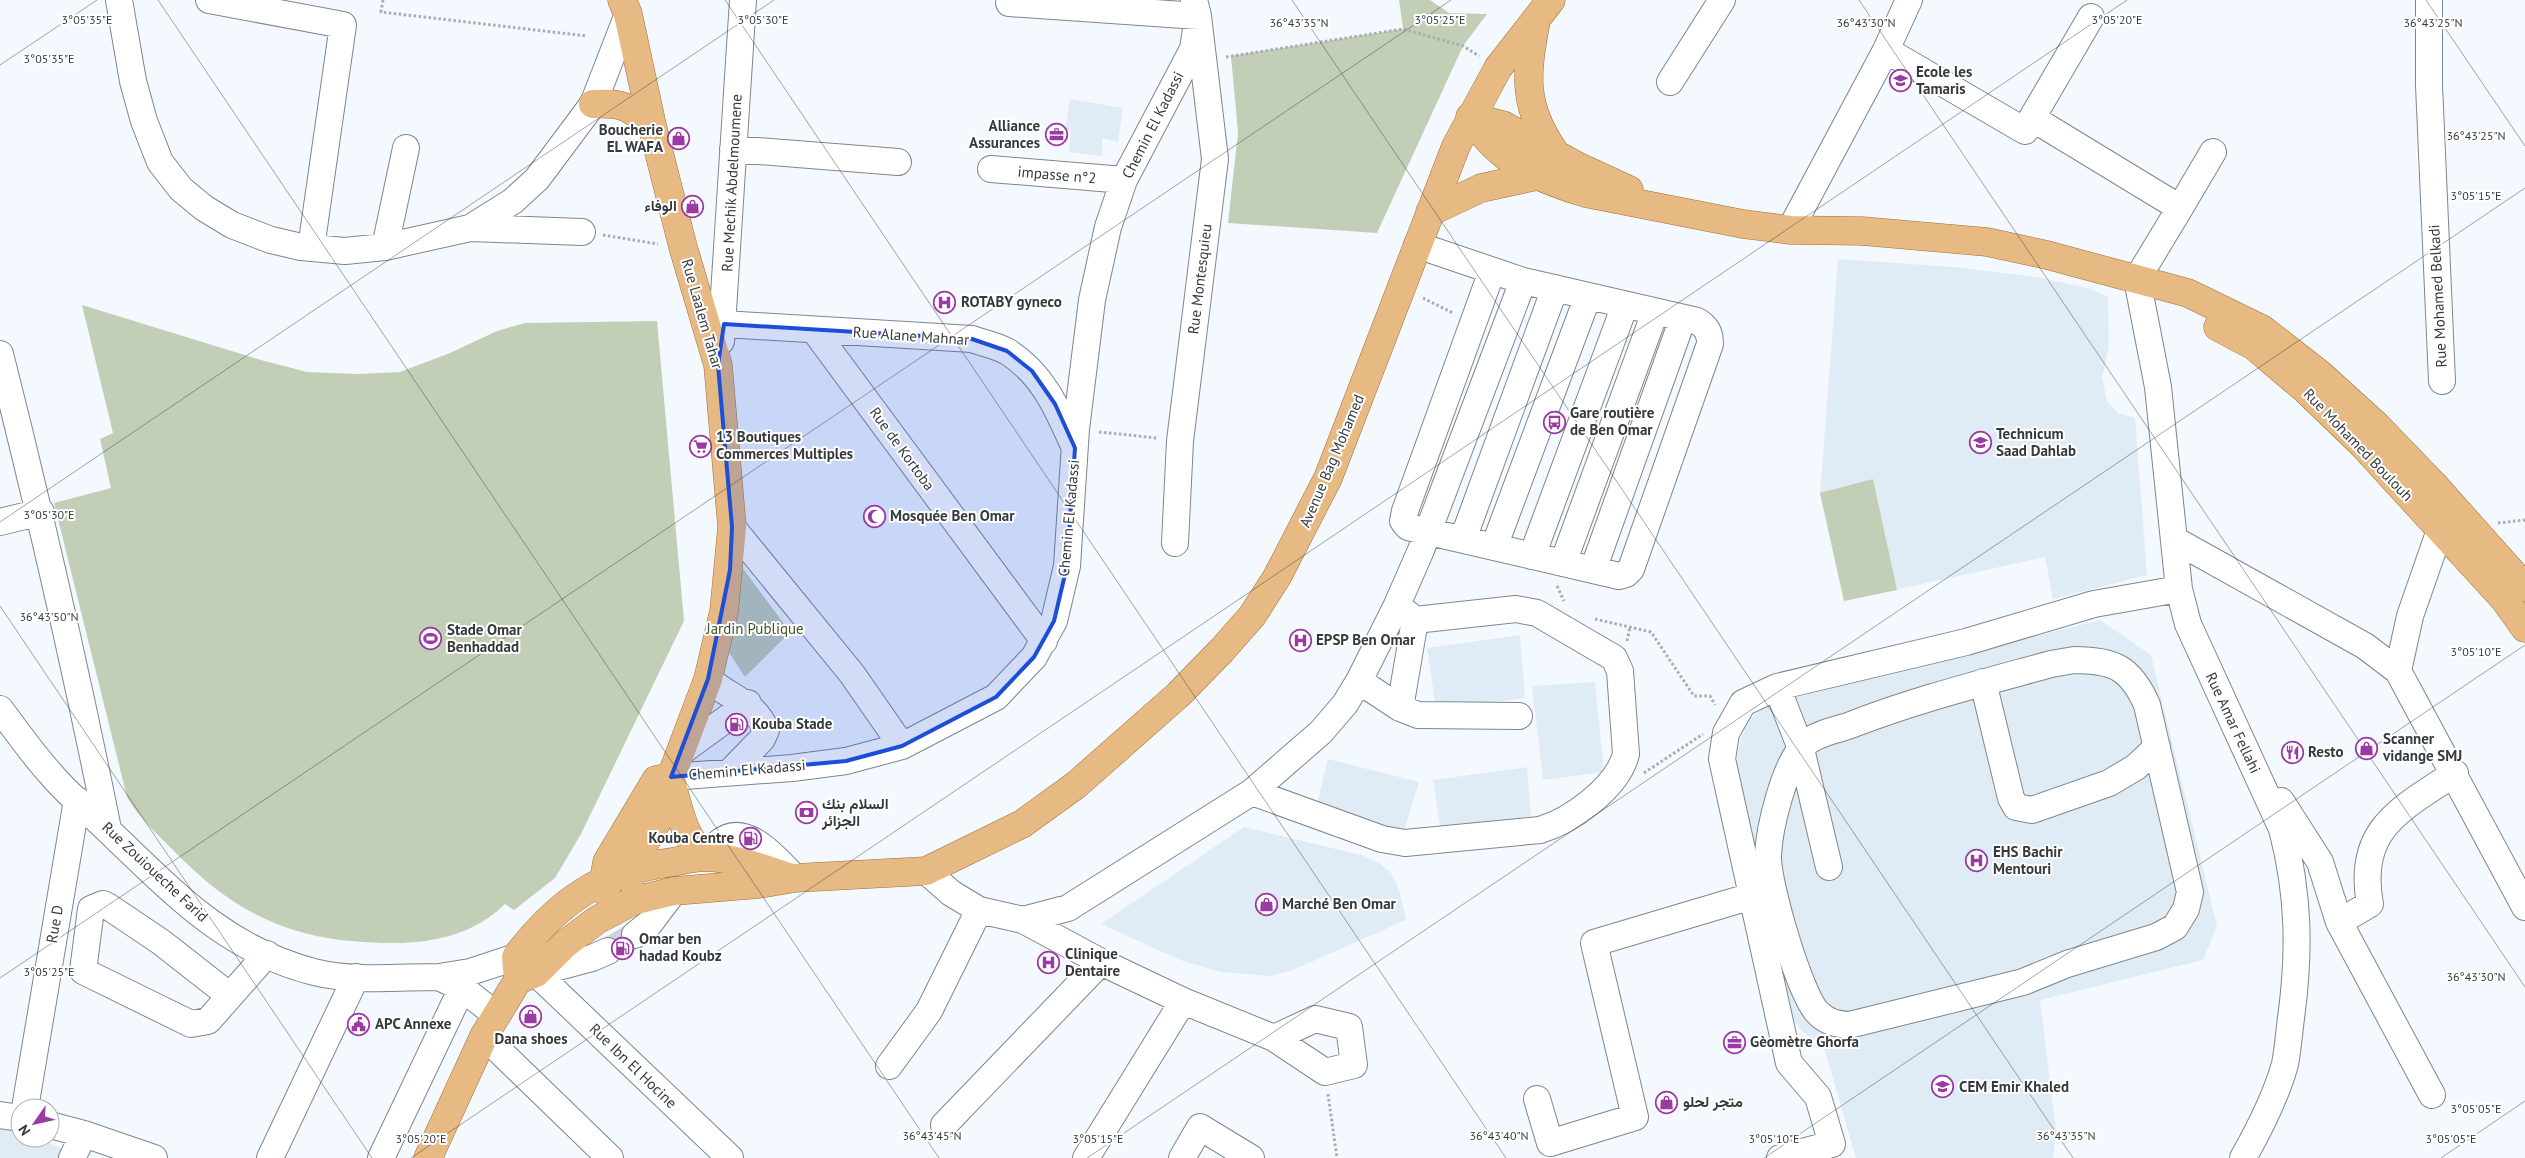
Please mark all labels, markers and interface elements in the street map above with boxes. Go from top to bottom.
text: 3°05'35"E [62,12,112,27]
text: 3°05'30"E [738,12,788,27]
text: 3°05'25"E [1415,12,1465,27]
text: 3°05'20"E [2092,12,2142,27]
text: 36°43'35"N [1269,15,1329,30]
text: 36°43'30"N [1836,15,1896,30]
text: 36°43'25"N [2403,15,2463,30]
text: 3°05'35"E [24,51,74,66]
place label: Ecole les Tamaris [1916,62,1972,98]
street label: Chemin El Kadassi [1117,68,1188,181]
school or university icon: Ecole les Tamaris [1888,69,1912,93]
street label: Rue Mechik Abdelmoumene [717,94,746,272]
place label: Alliance Assurances [969,116,1040,152]
place label: Boucherie EL WAFA [599,120,664,156]
office icon: Alliance Assurances [1044,123,1068,147]
shop icon: Boucherie EL WAFA [667,127,691,151]
text: 36°43'25"N [2446,128,2506,143]
street label: impasse n°2 [1017,162,1097,187]
text: 3°05'15"E [2451,188,2501,203]
shop icon: الوفاء [681,194,705,218]
place label: الوفاء [644,196,677,215]
street label: Rue Montesquieu [1183,223,1216,335]
street label: Rue Mohamed Belkadi [2424,224,2451,368]
street label: Rue Laalem Tahar [678,257,727,371]
hospital icon: ROTABY gyneco [933,290,957,314]
place label: ROTABY gyneco [961,292,1062,311]
street label: Rue Alane Mahnar [852,322,970,349]
street label: Rue Mohamed Boulouh [2300,384,2417,505]
street label: Avenue Bag Mohamed [1295,391,1368,530]
street label: Rue de Kortoba [866,403,939,494]
place label: Gare routière de Ben Omar [1570,403,1655,439]
bus stop icon: Gare routière de Ben Omar [1542,410,1566,434]
place label: Technicum Saad Dahlab [1996,424,2076,460]
place label: 13 Boutiques Commerces Multiples [716,427,853,463]
school or university icon: Technicum Saad Dahlab [1968,431,1992,455]
supermarket icon: 13 Boutiques Commerces Multiples [688,434,712,458]
street label: Chemin El Kadassi [1054,459,1083,577]
mosque icon: Mosquée Ben Omar [862,504,886,528]
place label: Mosquée Ben Omar [890,506,1015,525]
text: 3°05'30"E [24,507,74,522]
text: 36°43'50"N [19,609,79,624]
park label: Jardin Publique [705,619,804,638]
place label: Stade Omar Benhaddad [447,620,522,656]
sports icon: Stade Omar Benhaddad [419,627,443,651]
hospital icon: EPSP Ben Omar [1288,628,1312,652]
place label: EPSP Ben Omar [1316,630,1416,649]
text: 3°05'10"E [2451,644,2501,659]
street label: Rue Amar Fellahi [2202,669,2265,776]
fuel station icon: Kouba Stade [724,712,748,736]
place label: Kouba Stade [752,714,833,733]
place label: Scanner vidange SMJ [2382,729,2462,765]
shop icon: Scanner vidange SMJ [2355,736,2379,760]
restaurant icon: Resto [2280,740,2304,764]
place label: Resto [2308,742,2343,761]
street label: Chemin El Kadassi [688,755,806,784]
place label: السلام بنك الجزائر [821,794,889,830]
bank icon: السلام بنك الجزائر [794,801,818,825]
street label: Rue Zouioueche Farid [98,818,212,926]
fuel station icon: Kouba Centre [738,826,762,850]
place label: Kouba Centre [648,828,734,847]
place label: EHS Bachir Mentouri [1993,842,2063,878]
hospital icon: EHS Bachir Mentouri [1965,849,1989,873]
shop icon: Marché Ben Omar [1254,892,1278,916]
place label: Marché Ben Omar [1282,894,1397,913]
street label: Rue D [42,903,67,944]
place label: Omar ben hadad Koubz [639,929,722,965]
fuel station icon: Omar ben hadad Koubz [611,936,635,960]
place label: Clinique Dentaire [1065,944,1120,980]
hospital icon: Clinique Dentaire [1037,951,1061,975]
text: 3°05'25"E [24,964,74,979]
text: 36°43'30"N [2446,969,2506,984]
shop icon: Dana shoes [519,1004,543,1028]
public building icon: APC Annexe [347,1012,371,1036]
place label: APC Annexe [375,1014,452,1033]
street label: Rue Ibn El Hocine [586,1019,681,1112]
place label: Dana shoes [494,1029,568,1048]
office icon: Gèomètre Ghorfa [1722,1030,1746,1054]
place label: Gèomètre Ghorfa [1750,1032,1859,1051]
school or university icon: CEM Emir Khaled [1931,1075,1955,1099]
place label: CEM Emir Khaled [1959,1077,2069,1096]
shop icon: متجر لحلو [1655,1090,1679,1114]
place label: متجر لحلو [1683,1092,1743,1111]
north arrow [10,1098,60,1148]
text: 3°05'05"E [2451,1101,2501,1116]
text: N [14,1121,34,1139]
text: 36°43'45"N [902,1128,962,1143]
text: 36°43'40"N [1469,1128,1529,1143]
text: 36°43'35"N [2036,1128,2096,1143]
text: 3°05'20"E [396,1131,446,1146]
text: 3°05'15"E [1073,1131,1123,1146]
text: 3°05'10"E [1749,1131,1799,1146]
text: 3°05'05"E [2426,1131,2476,1146]

